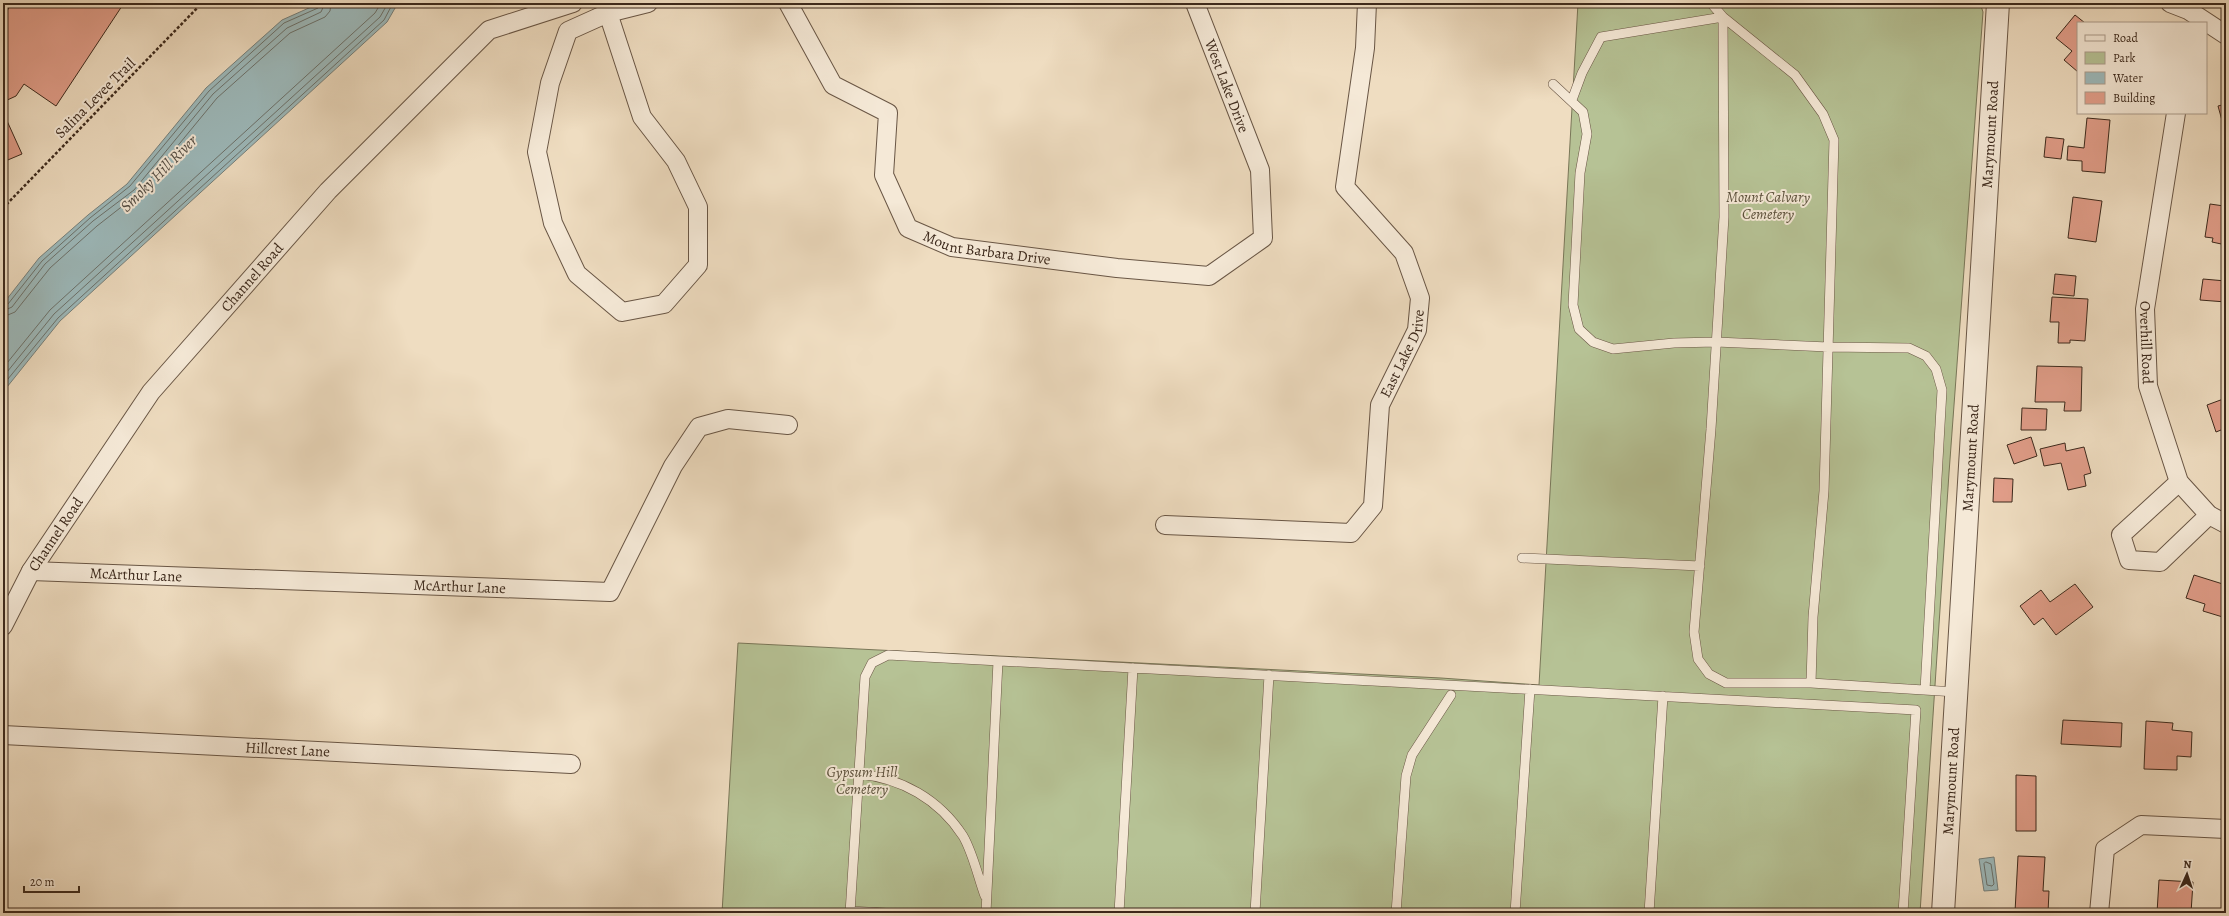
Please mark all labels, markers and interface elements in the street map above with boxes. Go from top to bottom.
legend [2077,22,2207,114]
text: Road [2113,30,2139,46]
street label: West Lake Drive [1200,35,1254,136]
text: Park [2113,50,2136,66]
street label: Salina Levee Trail [50,53,140,143]
text: Water [2112,70,2143,86]
street label: Marymount Road [1977,79,2003,189]
text: Building [2113,90,2155,106]
water label: Smoky Hill River [115,130,202,217]
park label: Mount Calvary Cemetery [1726,187,1810,224]
street label: Mount Barbara Drive [920,226,1052,270]
street label: Channel Road [216,238,288,316]
street label: Overhill Road [2135,299,2158,385]
street label: East Lake Drive [1375,308,1429,401]
street label: Marymount Road [1957,402,1984,512]
street label: Channel Road [24,492,88,575]
street label: McArthur Lane [89,563,183,586]
street label: McArthur Lane [413,575,507,598]
street label: Marymount Road [1938,726,1964,836]
street label: Hillcrest Lane [245,737,331,762]
park label: Gypsum Hill Cemetery [827,762,898,799]
north arrow [2167,854,2207,894]
text: N [2183,857,2192,872]
scale bar [24,868,79,894]
text: 20 m [30,874,54,890]

